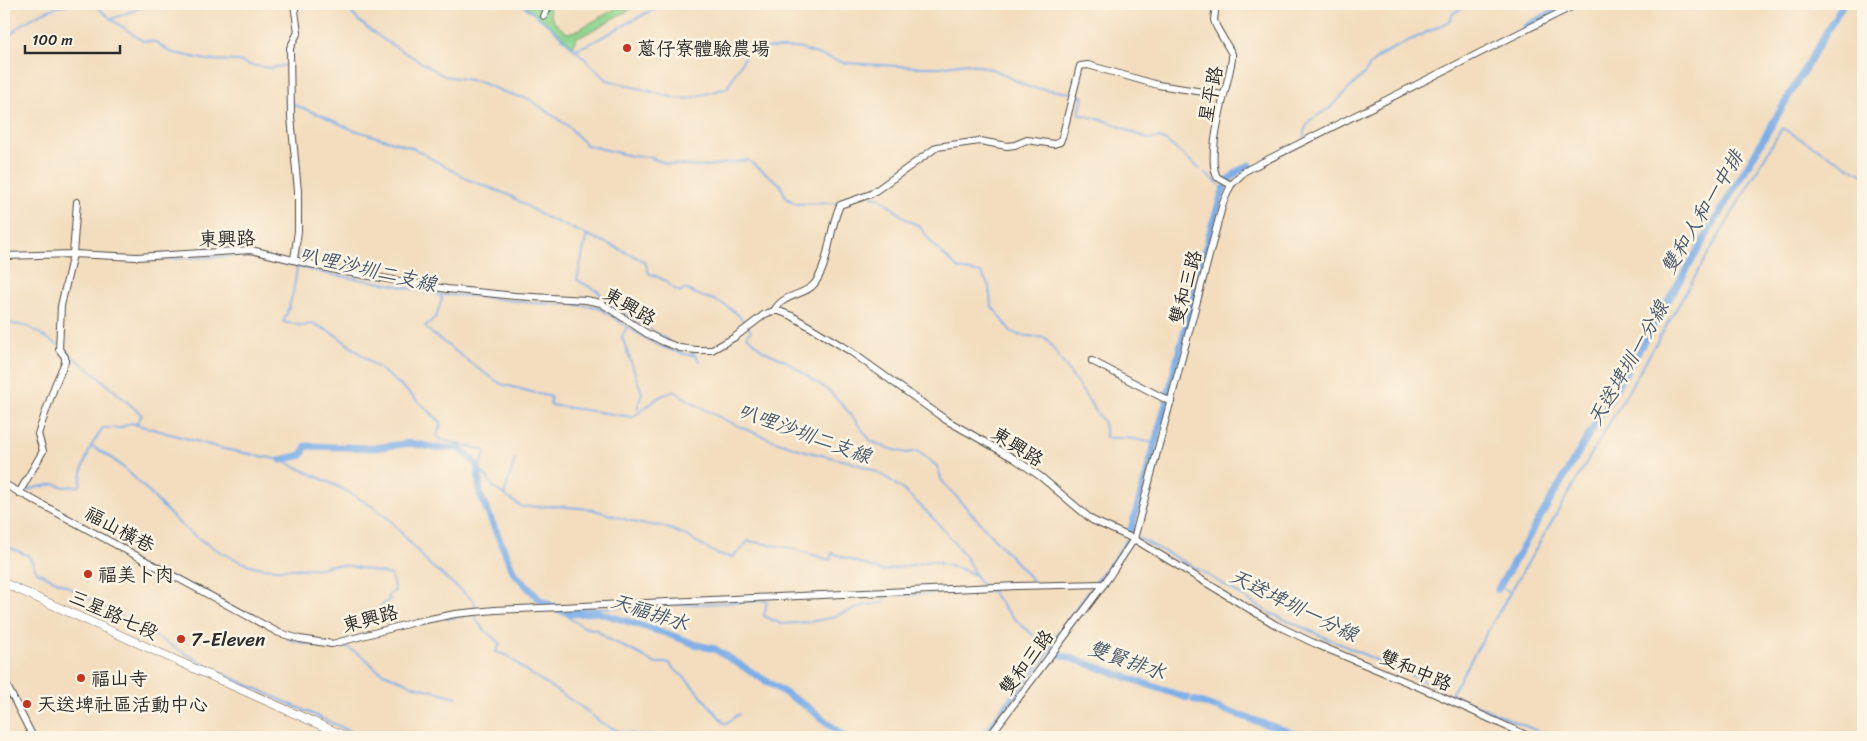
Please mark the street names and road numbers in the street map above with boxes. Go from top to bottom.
street label: 星平路 [1189,63,1232,125]
street label: 東興路 [198,222,256,255]
street label: 雙和三路 [1160,246,1211,328]
street label: 東興路 [597,278,663,335]
street label: 東興路 [985,417,1051,476]
street label: 福山橫巷 [78,497,161,562]
street label: 三星路七段 [64,580,164,649]
street label: 東興路 [338,595,402,642]
street label: 雙和三路 [990,622,1062,703]
street label: 雙和中路 [1374,640,1457,700]

